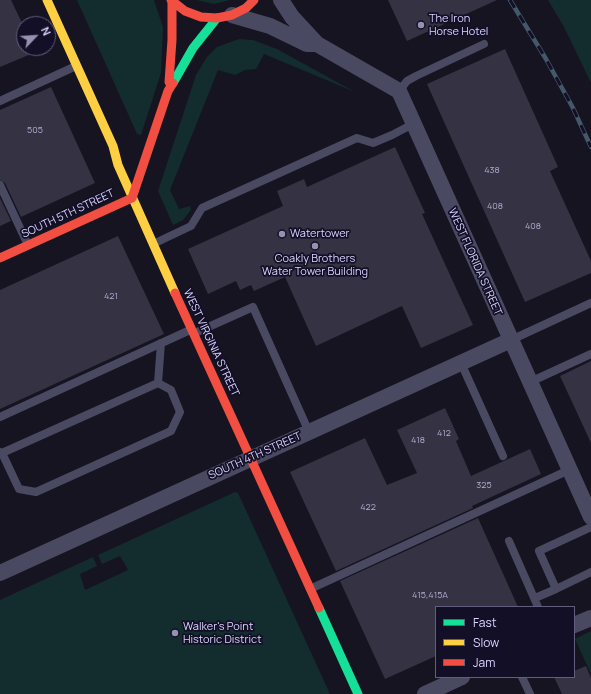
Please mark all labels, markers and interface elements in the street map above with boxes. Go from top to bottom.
place label: The Iron Horse Hotel [429,12,488,38]
north arrow [16,16,56,56]
marker: The Iron Horse Hotel [416,20,426,30]
text: N [38,24,55,38]
house number: 505 [27,125,43,135]
house number: 438 [484,165,500,175]
street label: SOUTH 5TH STREET [20,187,116,241]
house number: 408 [487,201,503,211]
street label: WEST FLORIDA STREET [445,206,505,318]
house number: 408 [525,221,541,231]
place label: Watertower [290,227,350,241]
marker: Watertower [277,229,287,239]
marker: Coakly Brothers Water Tower Building [310,241,320,251]
place label: Coakly Brothers Water Tower Building [262,252,368,278]
street label: WEST VIRGINIA STREET [180,287,242,399]
house number: 421 [104,291,118,301]
house number: 412 [437,428,451,438]
street label: SOUTH 4TH STREET [207,430,303,482]
house number: 418 [411,435,425,445]
house number: 325 [476,480,492,490]
house number: 422 [360,502,376,512]
house number: 415,415A [412,590,448,600]
legend [435,606,575,678]
text: Fast [473,614,497,631]
place label: Walker's Point Historic District [183,620,262,646]
marker: Walker's Point Historic District [170,628,180,638]
text: Slow [473,634,499,651]
text: Jam [473,654,495,671]

